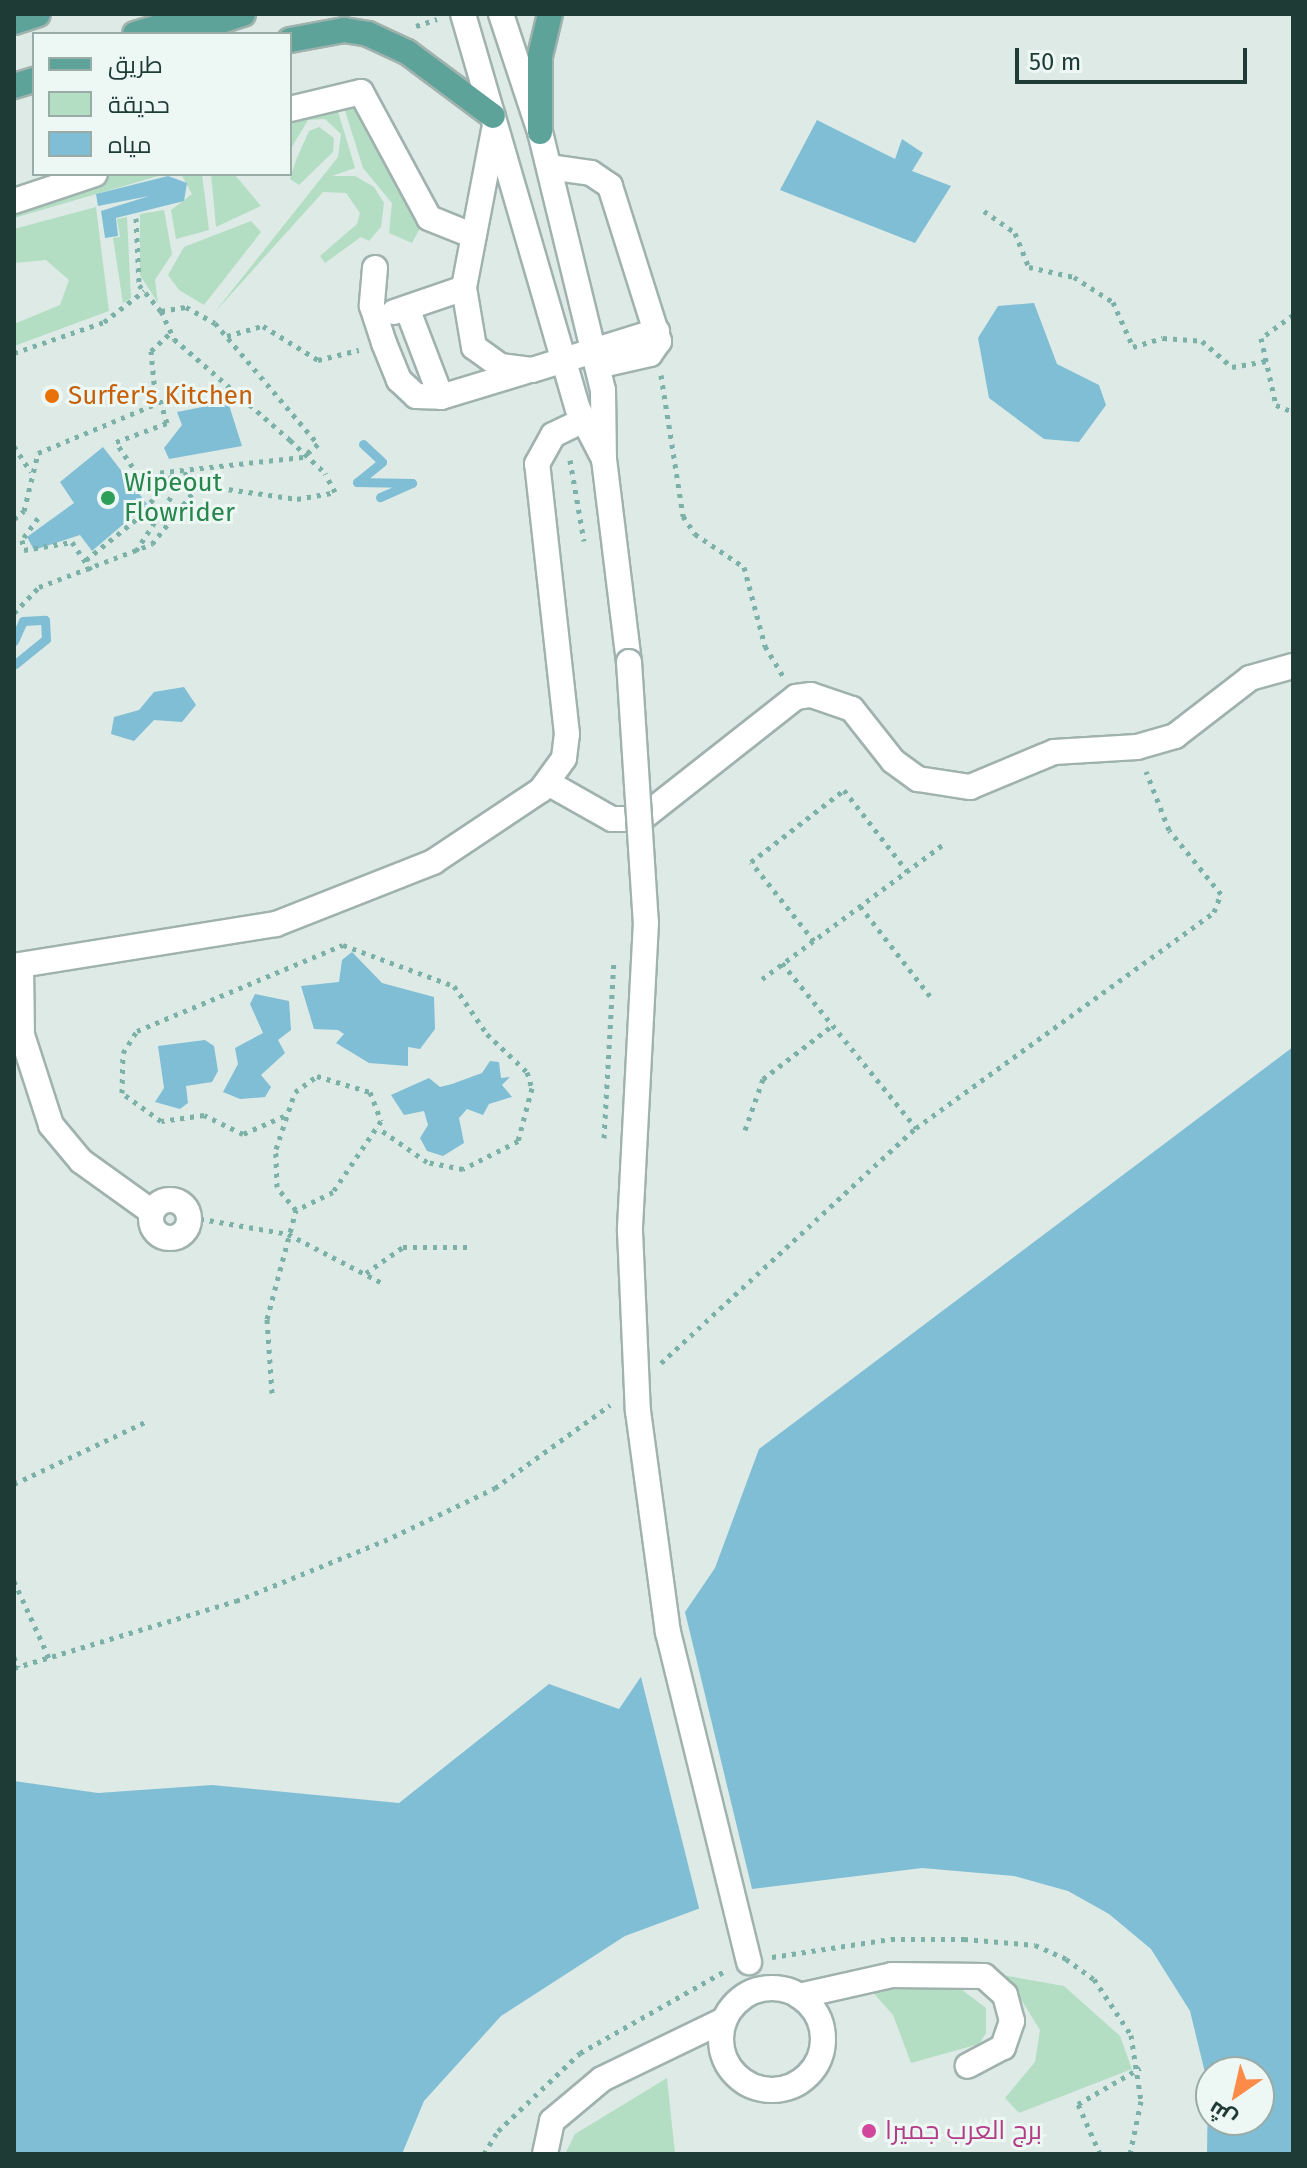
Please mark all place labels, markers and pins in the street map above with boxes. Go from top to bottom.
place label: Surfer's Kitchen [68,380,253,412]
marker: Surfer's Kitchen [43,387,61,405]
place label: Wipeout Flowrider [124,467,235,528]
marker: Wipeout Flowrider [99,489,117,507]
place label: برج العرب جميرا [885,2115,1042,2147]
marker: برج العرب جميرا [860,2122,878,2140]

